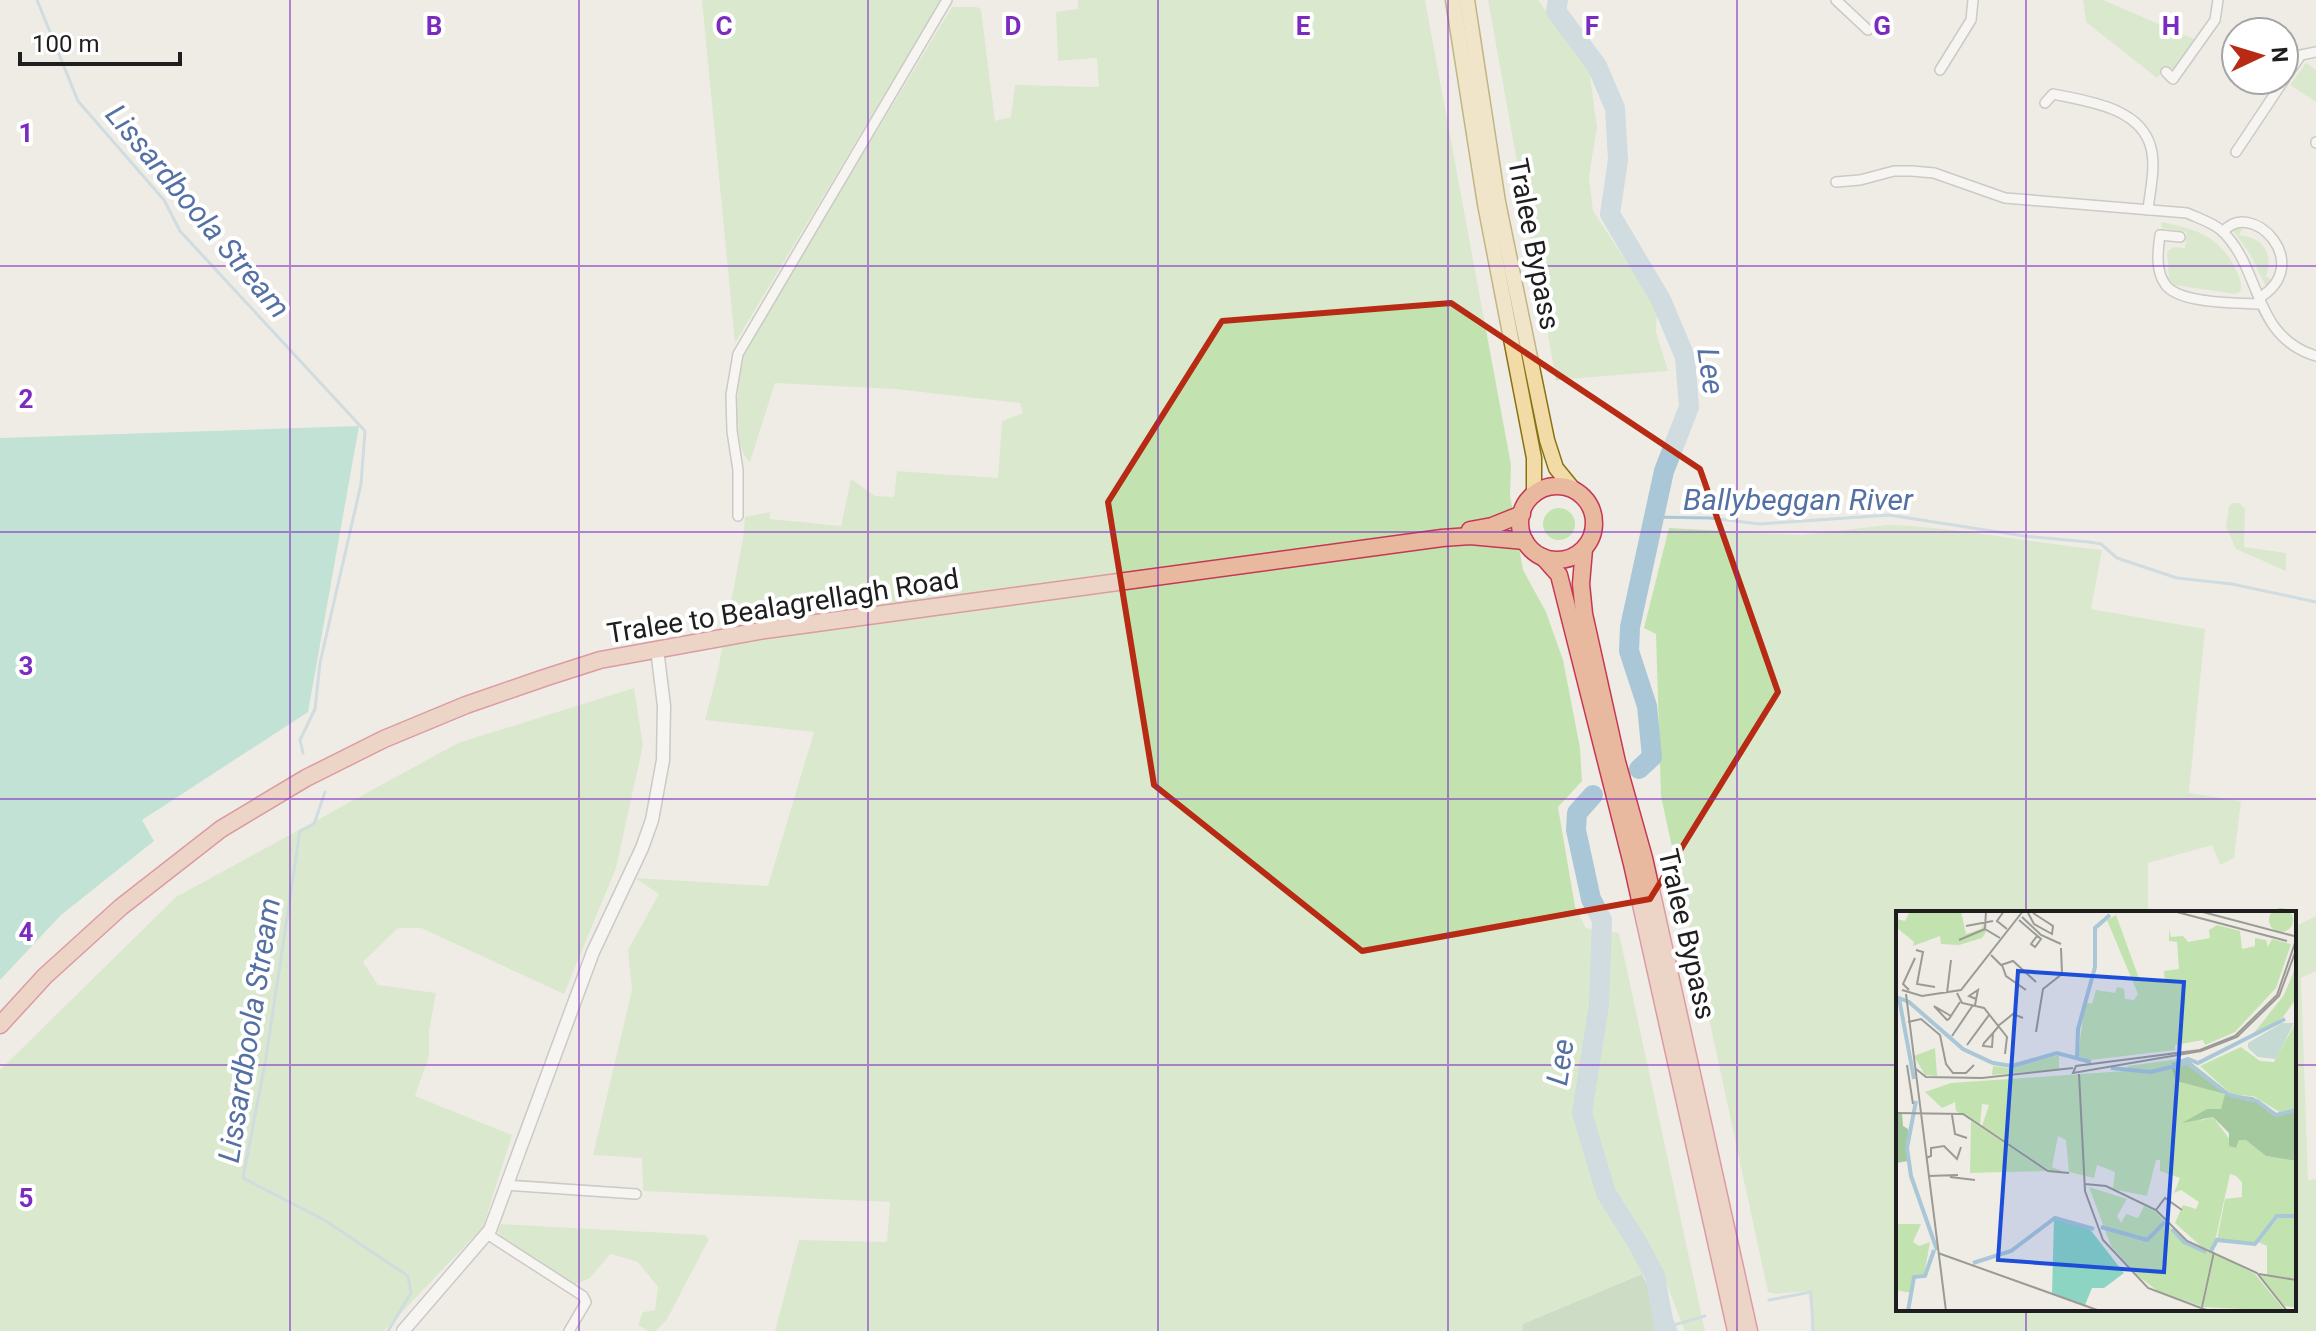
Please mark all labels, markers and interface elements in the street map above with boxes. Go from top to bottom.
text: B [426,11,442,41]
text: C [715,11,733,41]
text: D [1005,11,1021,41]
text: E [1296,11,1311,41]
text: F [1585,11,1599,41]
text: G [1873,11,1891,41]
text: H [2162,11,2180,41]
scale bar [20,16,180,66]
north arrow [2220,16,2300,96]
text: 100 m [32,30,99,58]
text: N [2266,46,2292,63]
water label: Lissardboola Stream [99,97,297,325]
text: 1 [19,118,33,148]
street label: Tralee Bypass [1501,156,1567,332]
water label: Lee [1690,346,1732,396]
text: 2 [19,384,33,414]
water label: Ballybeggan River [1683,482,1914,517]
street label: Tralee to Bealagrellagh Road [605,562,961,650]
text: 3 [19,651,33,681]
street label: Tralee Bypass [1651,846,1723,1022]
water label: Lissardboola Stream [211,895,287,1165]
inset map [1896,911,2296,1311]
text: 4 [19,917,34,947]
water label: Lee [1539,1036,1581,1088]
text: 5 [19,1183,33,1213]

